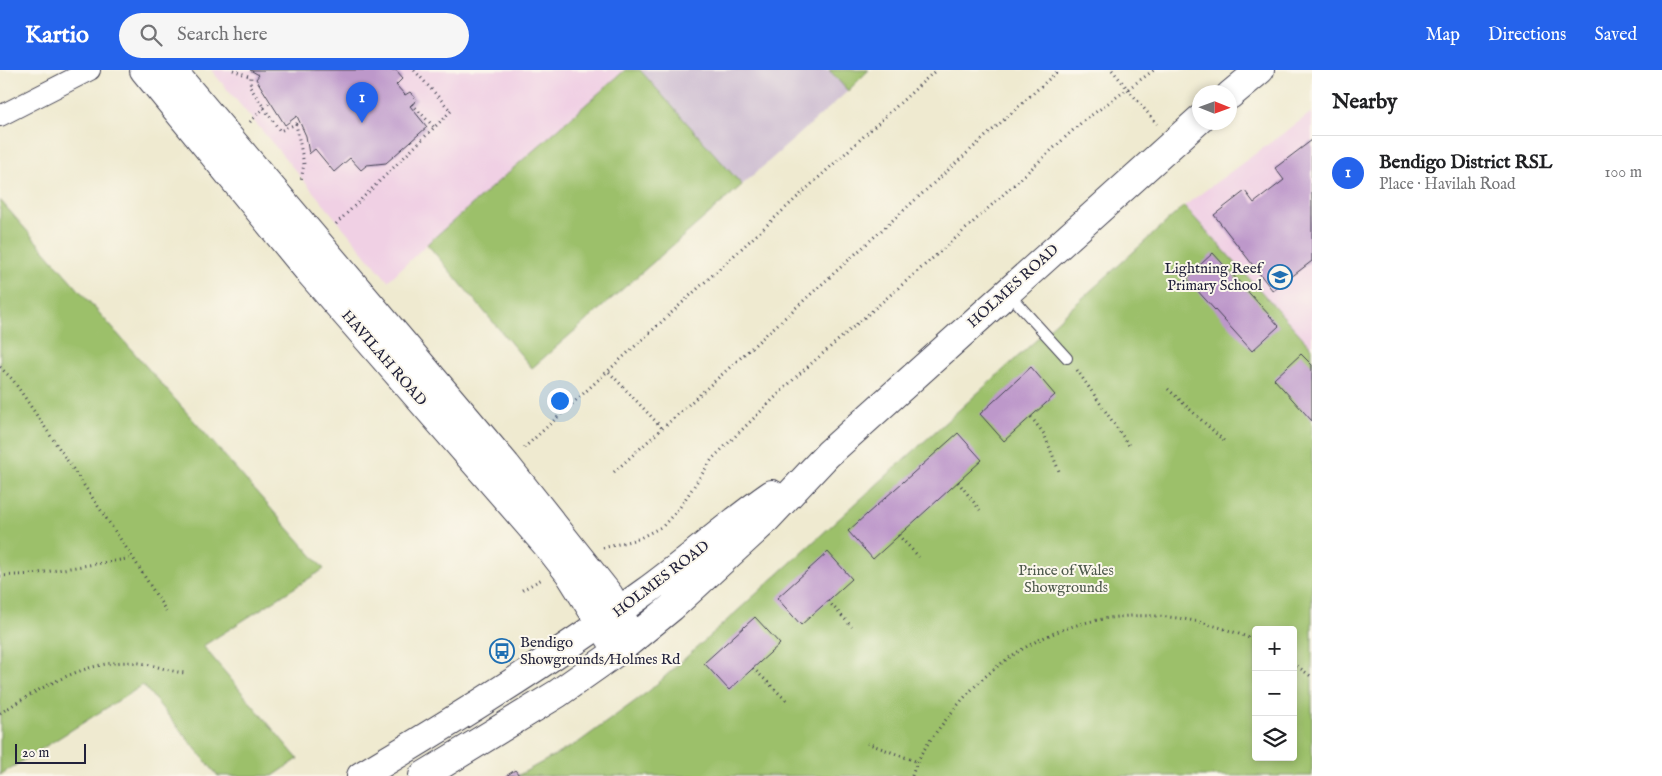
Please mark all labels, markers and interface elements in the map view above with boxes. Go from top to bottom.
search box [119,13,469,58]
text: Kartio [25,20,89,51]
icon: search [137,21,165,49]
text: Search here [177,23,268,47]
text: Map [1426,24,1460,47]
text: Directions [1488,24,1566,47]
text: Saved [1594,24,1637,47]
pin: 1 [346,82,378,123]
north arrow [1192,85,1237,130]
text: Nearby [1332,89,1397,116]
text: Bendigo District RSL [1379,151,1552,175]
text: 1 [1345,163,1351,183]
text: 100 m [1605,163,1642,183]
text: Place · Havilah Road [1379,175,1516,195]
street label: HOLMES ROAD [963,240,1063,332]
place label: Lightning Reef Primary School [1164,259,1265,295]
school or university icon: Lightning Reef Primary School [1267,264,1293,290]
street label: HAVILAH ROAD [337,306,431,410]
your location [547,388,573,414]
street label: HOLMES ROAD [609,536,713,622]
park label: Prince of Wales Showgrounds [1018,561,1114,597]
map controls [1252,626,1297,761]
button: + [1252,626,1297,671]
place label: Bendigo Showgrounds/Holmes Rd [520,633,681,669]
bus stop icon: Bendigo Showgrounds/Holmes Rd [489,638,515,664]
button: − [1252,671,1297,716]
button: layers [1252,716,1297,761]
scale bar [15,741,86,764]
text: 20 m [22,744,49,762]

